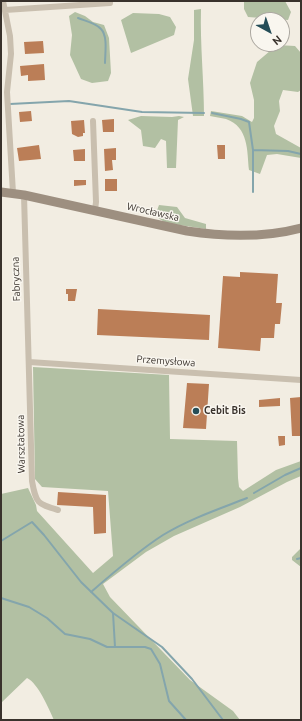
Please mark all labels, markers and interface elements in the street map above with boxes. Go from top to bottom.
north arrow [250,12,290,52]
text: N [270,33,284,48]
street label: Wrocławska [126,200,180,224]
street label: Fabryczna [9,256,23,302]
street label: Przemysłowa [136,353,196,369]
place label: Cebit Bis [204,405,246,417]
marker: Cebit Bis [191,406,201,416]
street label: Warsztatowa [14,415,28,473]

